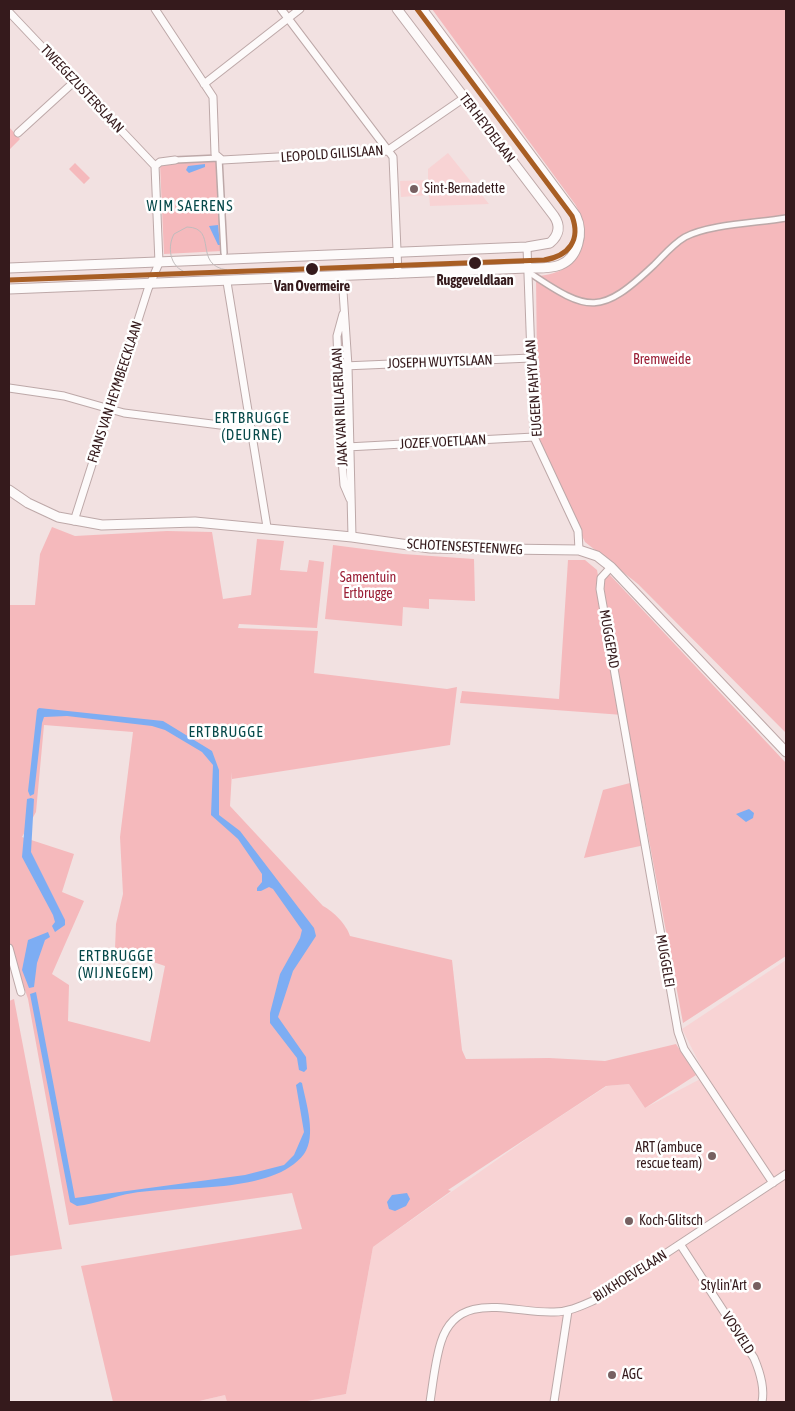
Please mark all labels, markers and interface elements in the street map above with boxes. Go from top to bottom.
street label: TWEEGEZUSTERSLAAN [37,41,127,137]
street label: TER HEYDELAAN [455,90,519,166]
street label: LEOPOLD GILISLAAN [280,142,384,166]
place label: Sint-Bernadette [424,181,505,197]
marker: Sint-Bernadette [408,183,420,195]
district label: WIM SAERENS [145,197,235,215]
marker: Ruggeveldlaan [467,255,483,271]
marker: Van Overmeire [304,261,320,277]
place label: Ruggeveldlaan [436,273,514,289]
place label: Van Overmeire [274,279,350,295]
street label: FRANS VAN HEYMBEECKLAAN [84,319,146,465]
street label: EUGEEN FAHYLAAN [522,339,546,437]
street label: JAAK VAN RILLAERLAAN [328,347,352,467]
street label: JOSEPH WUYTSLAAN [387,352,493,372]
park label: Bremweide [633,352,691,368]
district label: ERTBRUGGE (DEURNE) [213,409,291,444]
street label: JOZEF VOETLAAN [399,431,487,453]
street label: SCHOTENSESTEENWEG [407,536,523,558]
park label: Samentuin Ertbrugge [340,570,396,602]
street label: MUGGEPAD [596,608,622,670]
district label: ERTBRUGGE [187,723,265,741]
street label: MUGGELEI [652,933,678,989]
district label: ERTBRUGGE (WIJNEGEM) [77,947,155,982]
place label: ART (ambuce rescue team) [635,1140,702,1172]
marker: ART (ambuce rescue team) [706,1150,718,1162]
place label: Koch-Glitsch [639,1213,703,1229]
marker: Koch-Glitsch [623,1215,635,1227]
street label: BIJKHOEVELAAN [590,1247,670,1305]
place label: Stylin'Art [701,1278,747,1294]
marker: Stylin'Art [751,1280,763,1292]
street label: VOSVELD [718,1309,758,1357]
place label: AGC [622,1367,643,1383]
marker: AGC [606,1369,618,1381]

